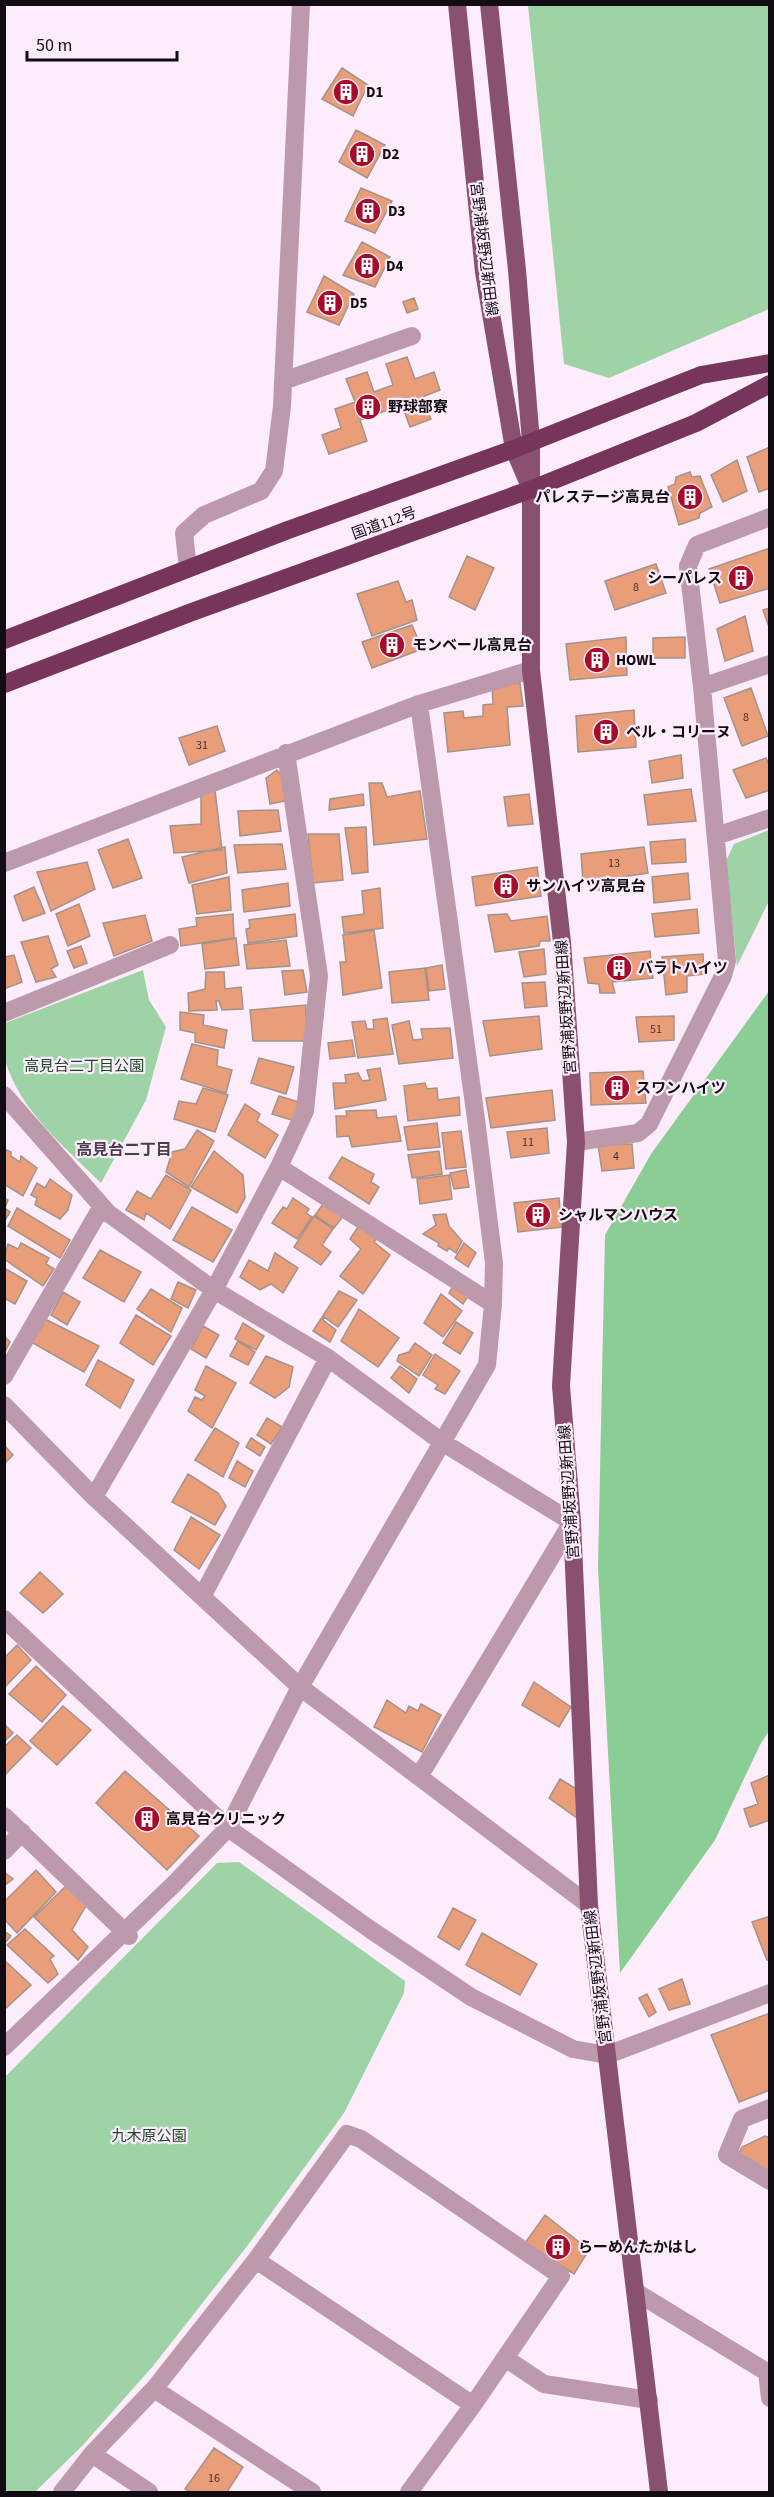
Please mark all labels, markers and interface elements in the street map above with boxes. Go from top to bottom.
scale bar [27,24,177,62]
text: 50 m [36,33,72,58]
building icon: D1 [331,77,361,107]
place label: D1 [366,82,384,103]
building icon: D2 [347,139,377,169]
place label: D2 [382,144,400,165]
street label: 宮野浦坂野辺新田線 [465,181,502,317]
building icon: D3 [353,196,383,226]
place label: D3 [388,201,406,222]
building icon: D4 [352,251,382,281]
place label: D4 [386,256,404,277]
building icon: D5 [315,288,345,318]
place label: D5 [350,293,368,314]
building icon: 野球部寮 [353,392,383,422]
place label: 野球部寮 [388,397,448,418]
building icon: パレステージ高見台 [675,482,705,512]
place label: パレステージ高見台 [535,487,670,508]
street label: 国道112号 [349,502,419,545]
building icon: シーパレス [726,563,756,593]
place label: シーパレス [647,568,722,589]
house number: 8 [633,579,639,596]
building icon: モンベール高見台 [377,630,407,660]
place label: モンベール高見台 [412,635,532,656]
building icon: HOWL [582,645,612,675]
place label: HOWL [616,650,657,671]
house number: 8 [743,709,749,726]
building icon: ベル・コリーヌ [591,717,621,747]
place label: ベル・コリーヌ [626,722,731,743]
house number: 31 [196,737,208,754]
house number: 13 [608,855,620,872]
building icon: サンハイツ高見台 [491,871,521,901]
place label: サンハイツ高見台 [526,876,646,897]
street label: 宮野浦坂野辺新田線 [551,939,582,1075]
building icon: バラトハイツ [604,953,634,983]
place label: バラトハイツ [638,958,728,979]
house number: 51 [650,1021,662,1038]
park label: 高見台二丁目公園 [24,1056,144,1077]
building icon: スワンハイツ [602,1073,632,1103]
place label: スワンハイツ [636,1078,726,1099]
house number: 11 [522,1134,534,1151]
district label: 高見台二丁目 [76,1139,172,1161]
house number: 4 [613,1148,619,1165]
building icon: シャルマンハウス [523,1200,553,1230]
place label: シャルマンハウス [558,1205,678,1226]
street label: 宮野浦坂野辺新田線 [554,1424,585,1560]
building icon: 高見台クリニック [132,1804,162,1834]
place label: 高見台クリニック [166,1809,286,1830]
street label: 宮野浦坂野辺新田線 [580,1909,617,2045]
park label: 九木原公園 [111,2126,187,2147]
building icon: らーめんたかはし [543,2232,573,2262]
place label: らーめんたかはし [578,2237,697,2258]
house number: 16 [208,2470,220,2487]

